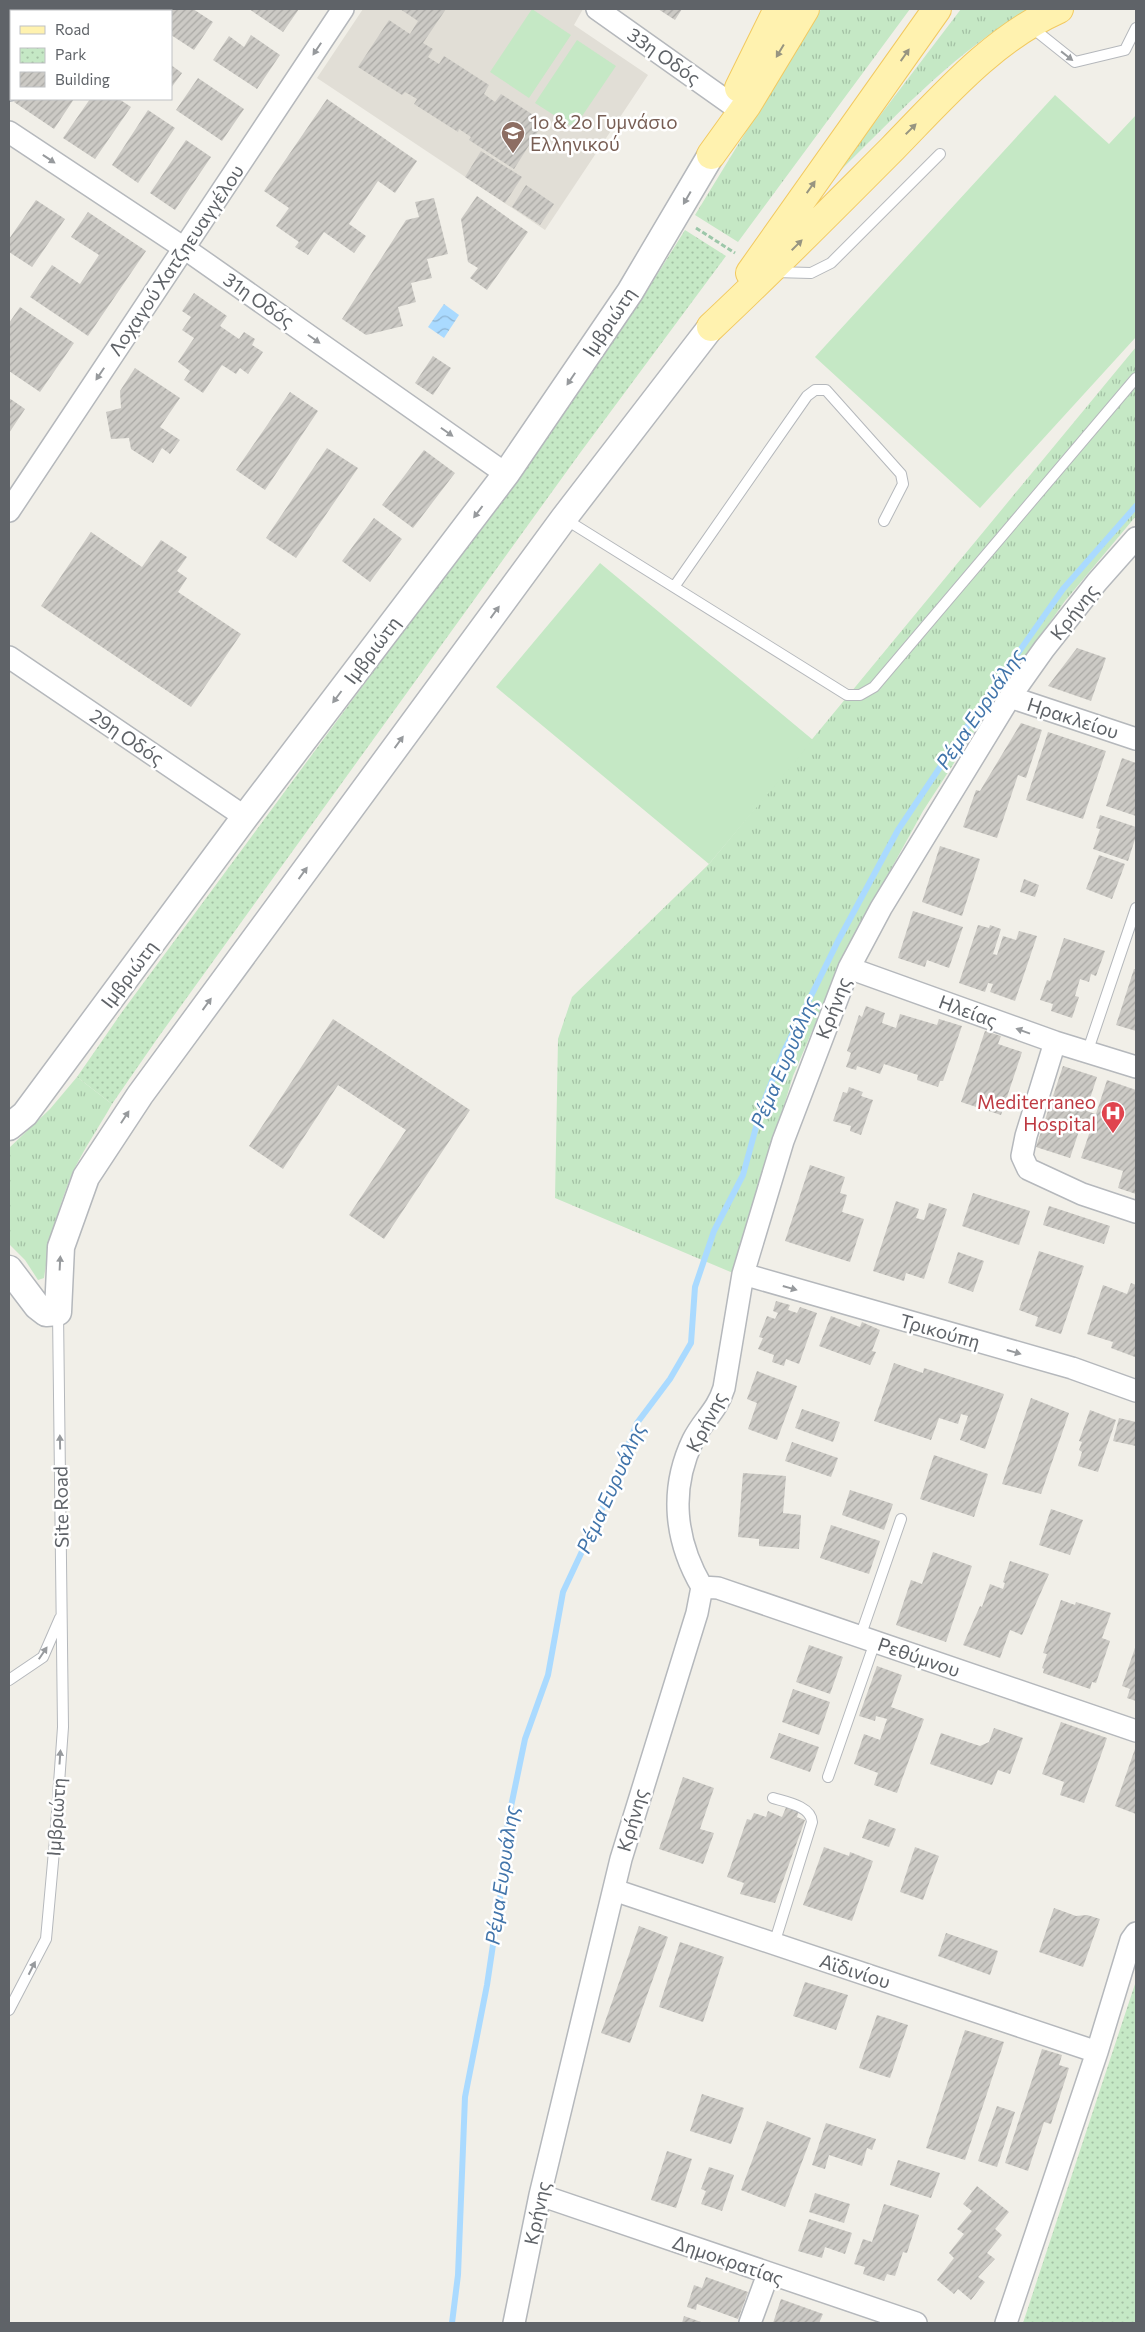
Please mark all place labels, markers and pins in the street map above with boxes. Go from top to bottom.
place label: 1ο & 2ο Γυμνάσιο Ελληνικού [530,110,678,155]
school or university icon: 1ο & 2ο Γυμνάσιο Ελληνικού [500,120,526,154]
place label: Mediterraneo Hospital [977,1090,1096,1135]
hospital icon: Mediterraneo Hospital [1100,1100,1126,1134]

